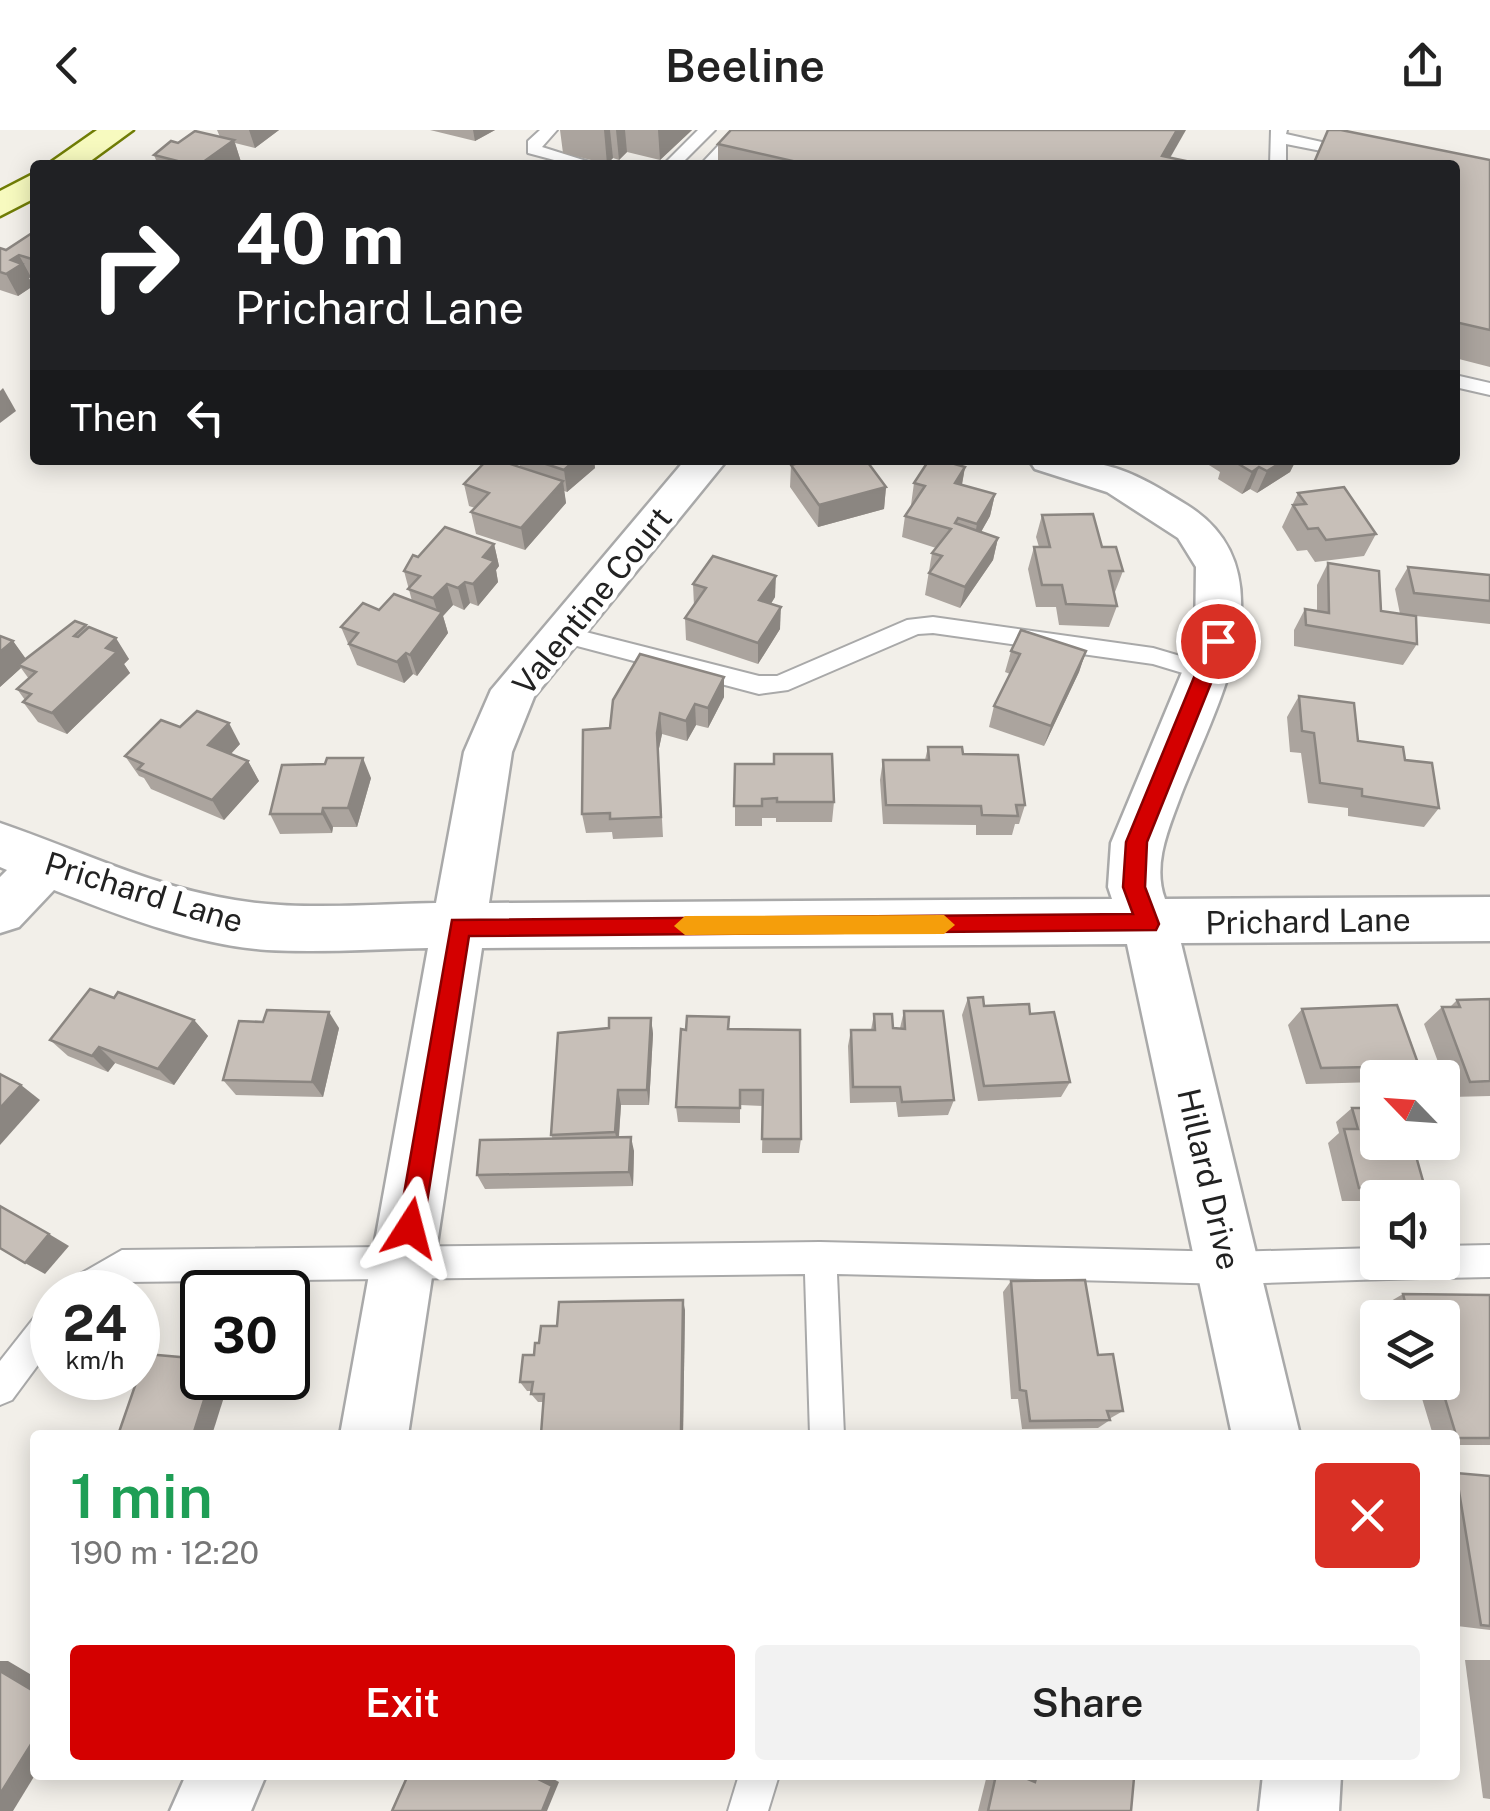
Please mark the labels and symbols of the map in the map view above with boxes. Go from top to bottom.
street label: Valentine Court [505,500,679,702]
pin [1176,599,1261,684]
street label: Prichard Lane [40,844,248,940]
street label: Prichard Lane [1205,901,1411,941]
north arrow [1360,1060,1460,1160]
street label: Hillard Drive [1170,1085,1248,1273]
position arrow [358,1176,462,1280]
speed limit sign: 30 [180,1270,310,1400]

